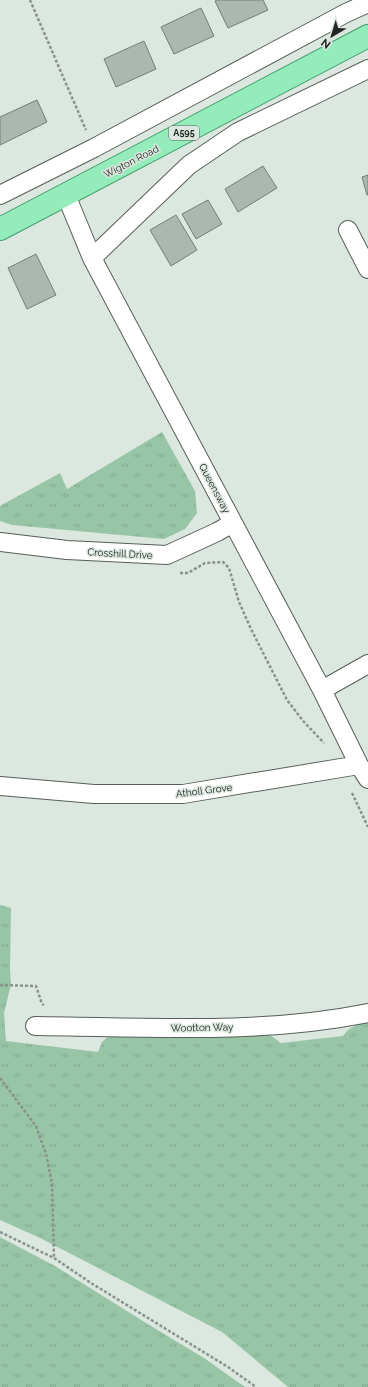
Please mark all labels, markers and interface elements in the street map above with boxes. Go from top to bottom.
north arrow [312,16,352,56]
text: N [319,36,333,51]
road number: A595 [169,126,199,140]
street label: Wigton Road [102,143,161,180]
street label: Queensway [197,462,232,515]
street label: Crosshill Drive [87,546,153,561]
street label: Atholl Grove [175,782,233,799]
street label: Wootton Way [170,1021,234,1034]

